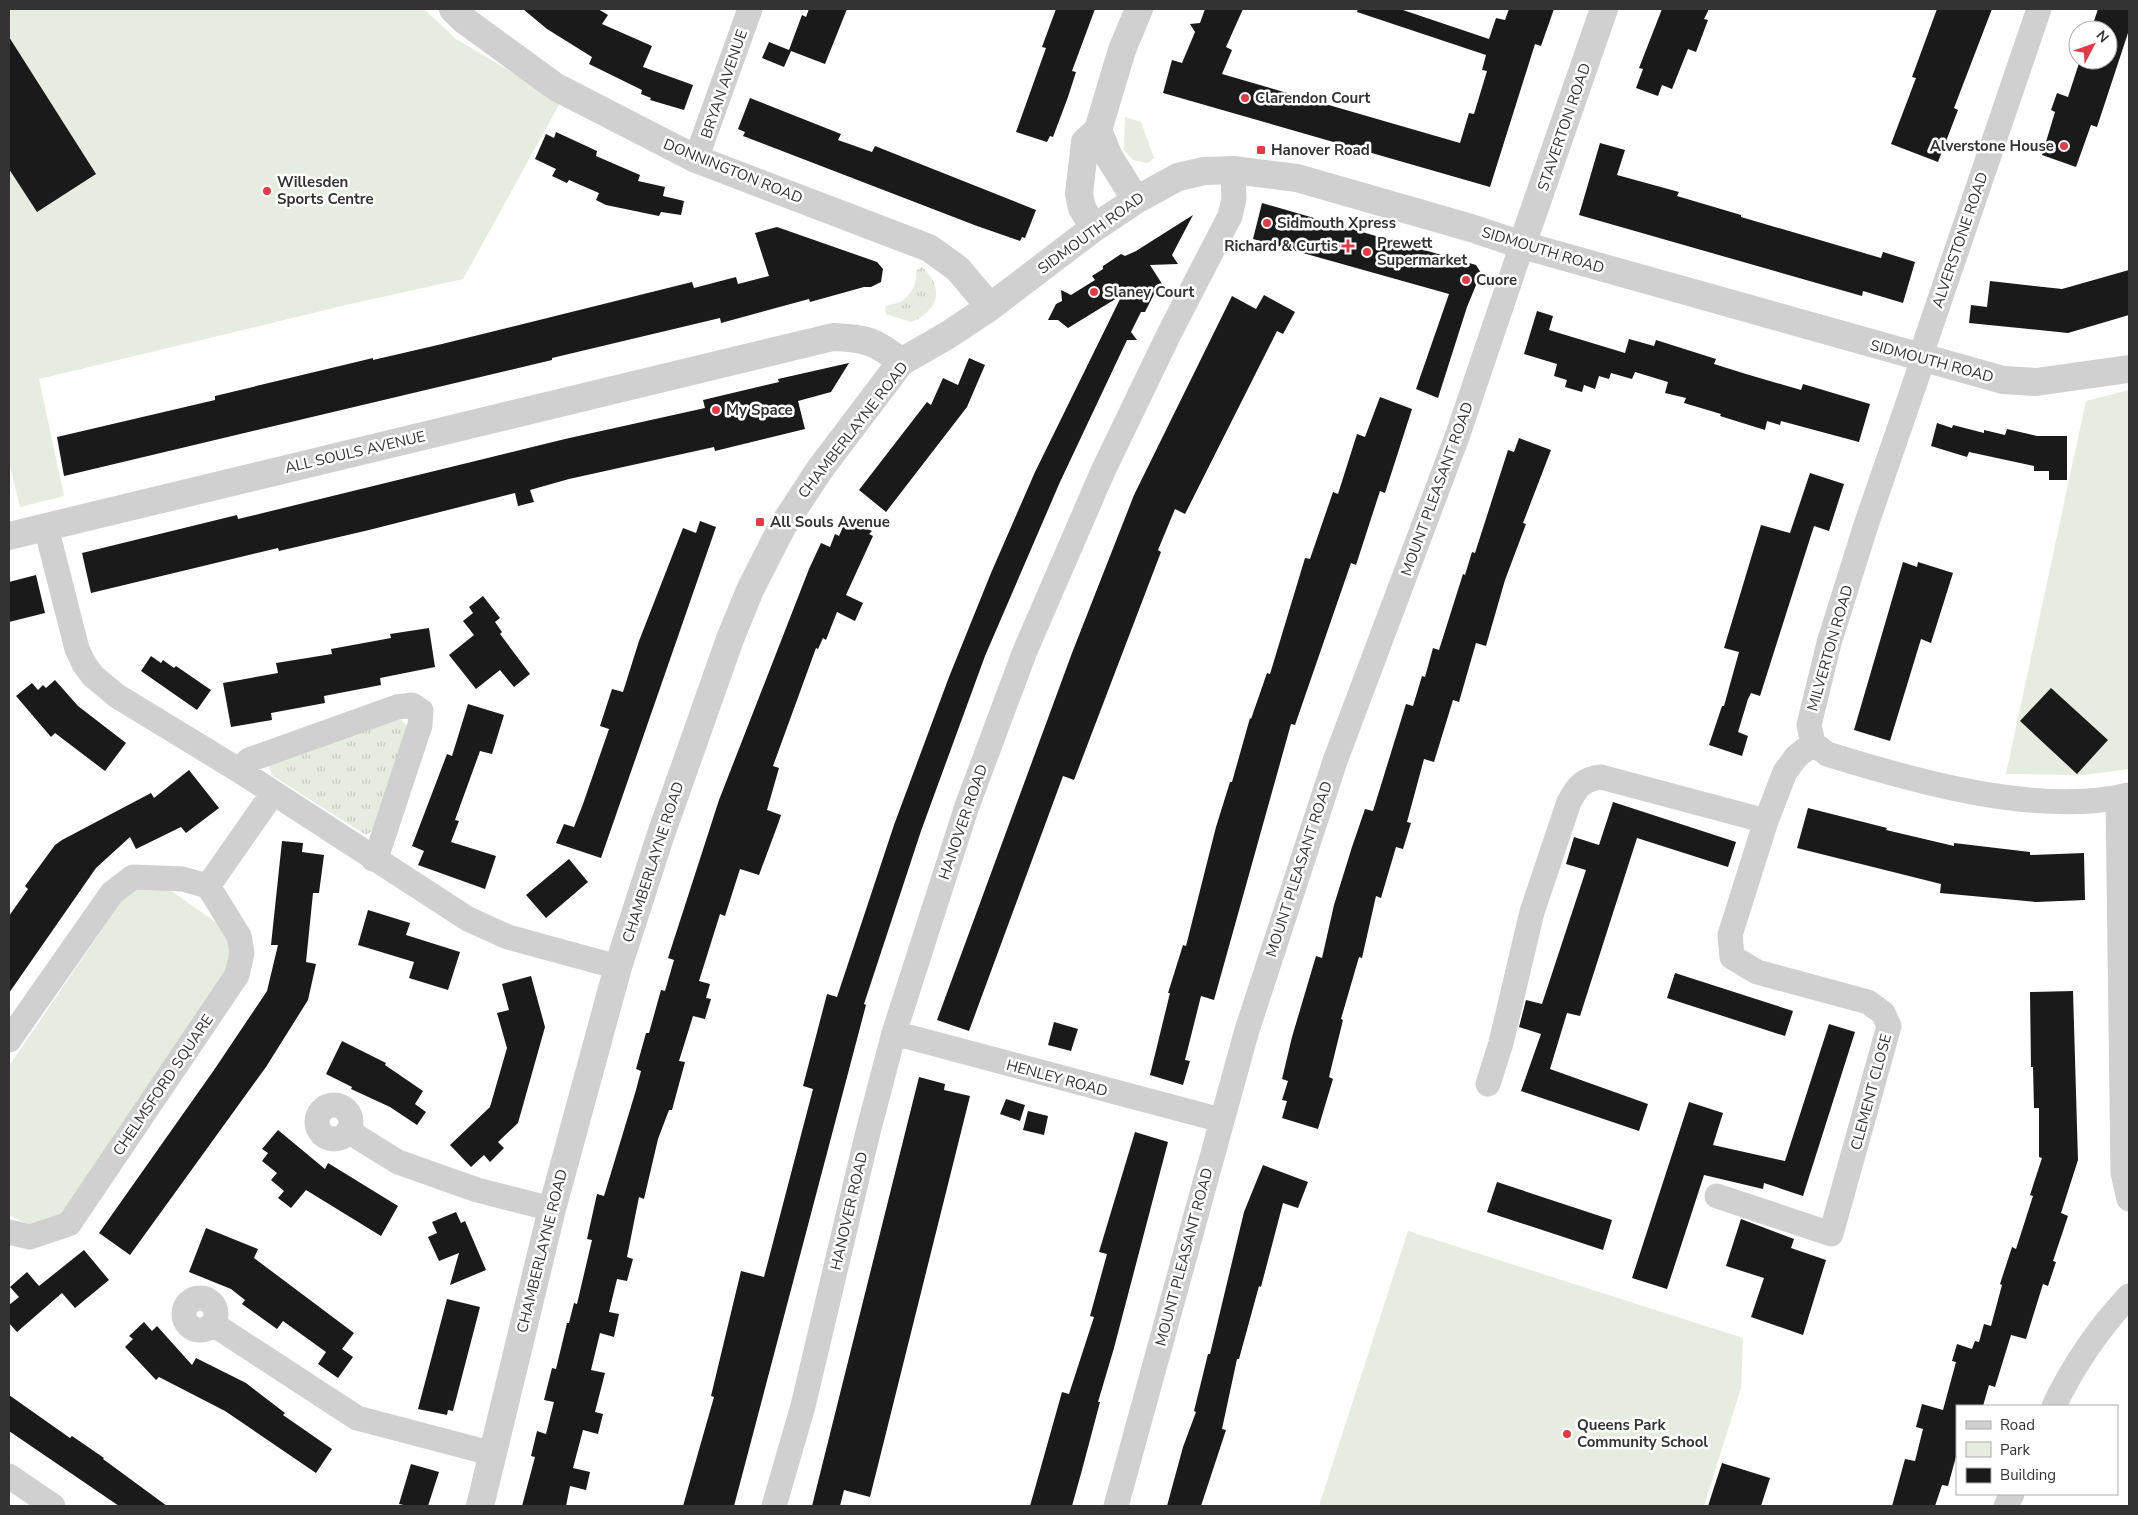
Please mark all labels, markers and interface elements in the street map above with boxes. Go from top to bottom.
north arrow [2068,20,2118,70]
street label: BRYAN AVENUE [696,27,752,141]
text: N [2092,27,2113,47]
street label: STAVERTON ROAD [1533,60,1595,194]
place label: Clarendon Court [1255,88,1371,108]
marker: Clarendon Court [1239,92,1251,104]
street label: DONNINGTON ROAD [660,134,806,208]
place label: Alverstone House [1930,136,2054,156]
place label: Hanover Road [1271,140,1370,160]
marker: Alverstone House [2058,140,2070,152]
marker: Hanover Road [1255,144,1267,156]
street label: ALVERSTONE ROAD [1927,169,1993,311]
place label: Willesden Sports Centre [277,172,374,209]
marker: Willesden Sports Centre [261,185,273,197]
street label: SIDMOUTH ROAD [1034,188,1148,278]
place label: Sidmouth Xpress [1277,213,1396,233]
marker: Sidmouth Xpress [1261,217,1273,229]
street label: SIDMOUTH ROAD [1479,222,1607,278]
place label: Prewett Supermarket [1377,233,1467,270]
place label: Richard & Curtis [1224,236,1338,256]
marker: Richard & Curtis [1342,240,1354,252]
marker: Prewett Supermarket [1361,246,1373,258]
place label: Cuore [1476,270,1517,290]
marker: Cuore [1460,274,1472,286]
place label: Slaney Court [1104,282,1194,302]
marker: Slaney Court [1088,286,1100,298]
street label: SIDMOUTH ROAD [1868,335,1996,387]
street label: CHAMBERLAYNE ROAD [793,358,913,502]
street label: MOUNT PLEASANT ROAD [1396,399,1478,579]
place label: My Space [726,400,793,420]
marker: My Space [710,404,722,416]
street label: ALL SOULS AVENUE [283,426,427,478]
place label: All Souls Avenue [770,512,890,532]
marker: All Souls Avenue [754,516,766,528]
street label: MILVERTON ROAD [1802,583,1858,713]
street label: HANOVER ROAD [934,762,992,882]
street label: CHAMBERLAYNE ROAD [617,779,689,945]
street label: MOUNT PLEASANT ROAD [1261,779,1337,959]
street label: CHELMSFORD SQUARE [108,1010,218,1160]
street label: CLEMENT CLOSE [1846,1032,1896,1152]
street label: HENLEY ROAD [1004,1055,1110,1101]
street label: HANOVER ROAD [826,1150,872,1272]
street label: MOUNT PLEASANT ROAD [1151,1166,1217,1348]
street label: CHAMBERLAYNE ROAD [512,1167,572,1335]
legend [1956,1405,2118,1495]
place label: Queens Park Community School [1577,1415,1708,1452]
text: Road [2000,1415,2035,1435]
marker: Queens Park Community School [1561,1428,1573,1440]
text: Park [2000,1440,2030,1460]
text: Building [2000,1465,2056,1485]

